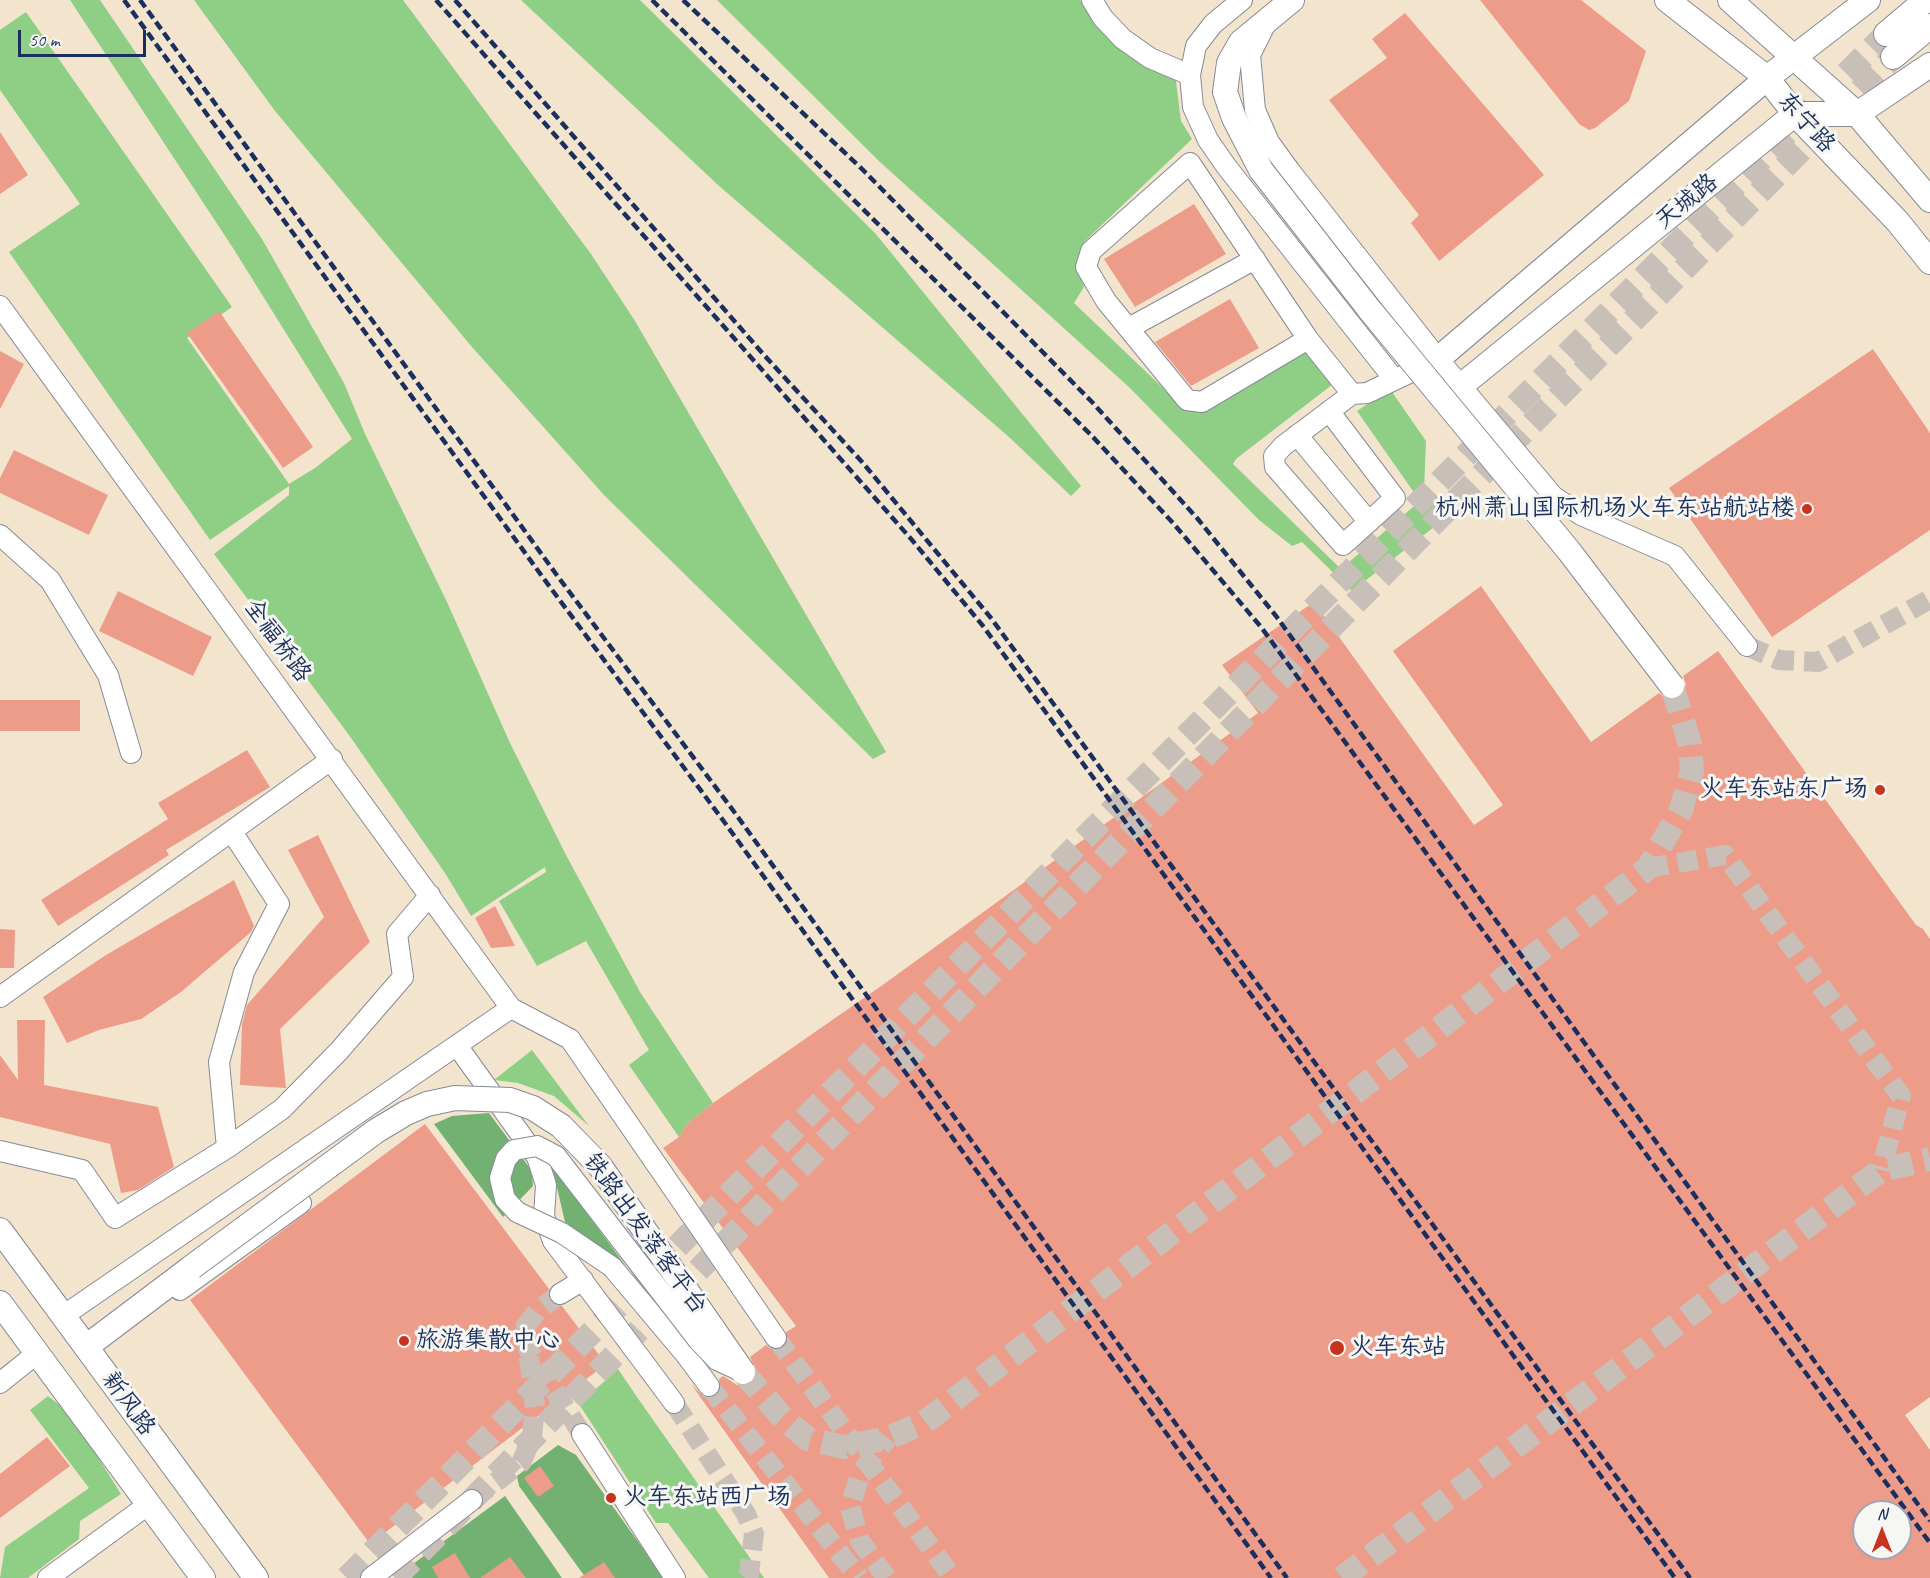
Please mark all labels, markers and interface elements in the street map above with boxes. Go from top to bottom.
scale bar [21,18,148,56]
text: 50 m [29,29,60,51]
street label: 东宁路 [1771,87,1841,159]
street label: 天城路 [1650,168,1724,236]
place label: 杭州萧山国际机场火车东站航站楼 [1435,495,1795,523]
marker: 杭州萧山国际机场火车东站航站楼 [1800,502,1814,516]
street label: 全福桥路 [237,594,317,688]
place label: 火车东站东广场 [1700,776,1868,804]
marker: 火车东站东广场 [1873,783,1887,797]
street label: 铁路出发落客平台 [577,1148,713,1320]
place label: 旅游集散中心 [416,1327,560,1355]
marker: 旅游集散中心 [397,1334,411,1348]
place label: 火车东站 [1350,1334,1446,1362]
marker: 火车东站 [1328,1339,1346,1357]
street label: 新风路 [95,1366,161,1442]
place label: 火车东站西广场 [623,1484,791,1512]
marker: 火车东站西广场 [604,1491,618,1505]
north arrow [1852,1500,1912,1560]
text: N [1877,1504,1887,1524]

